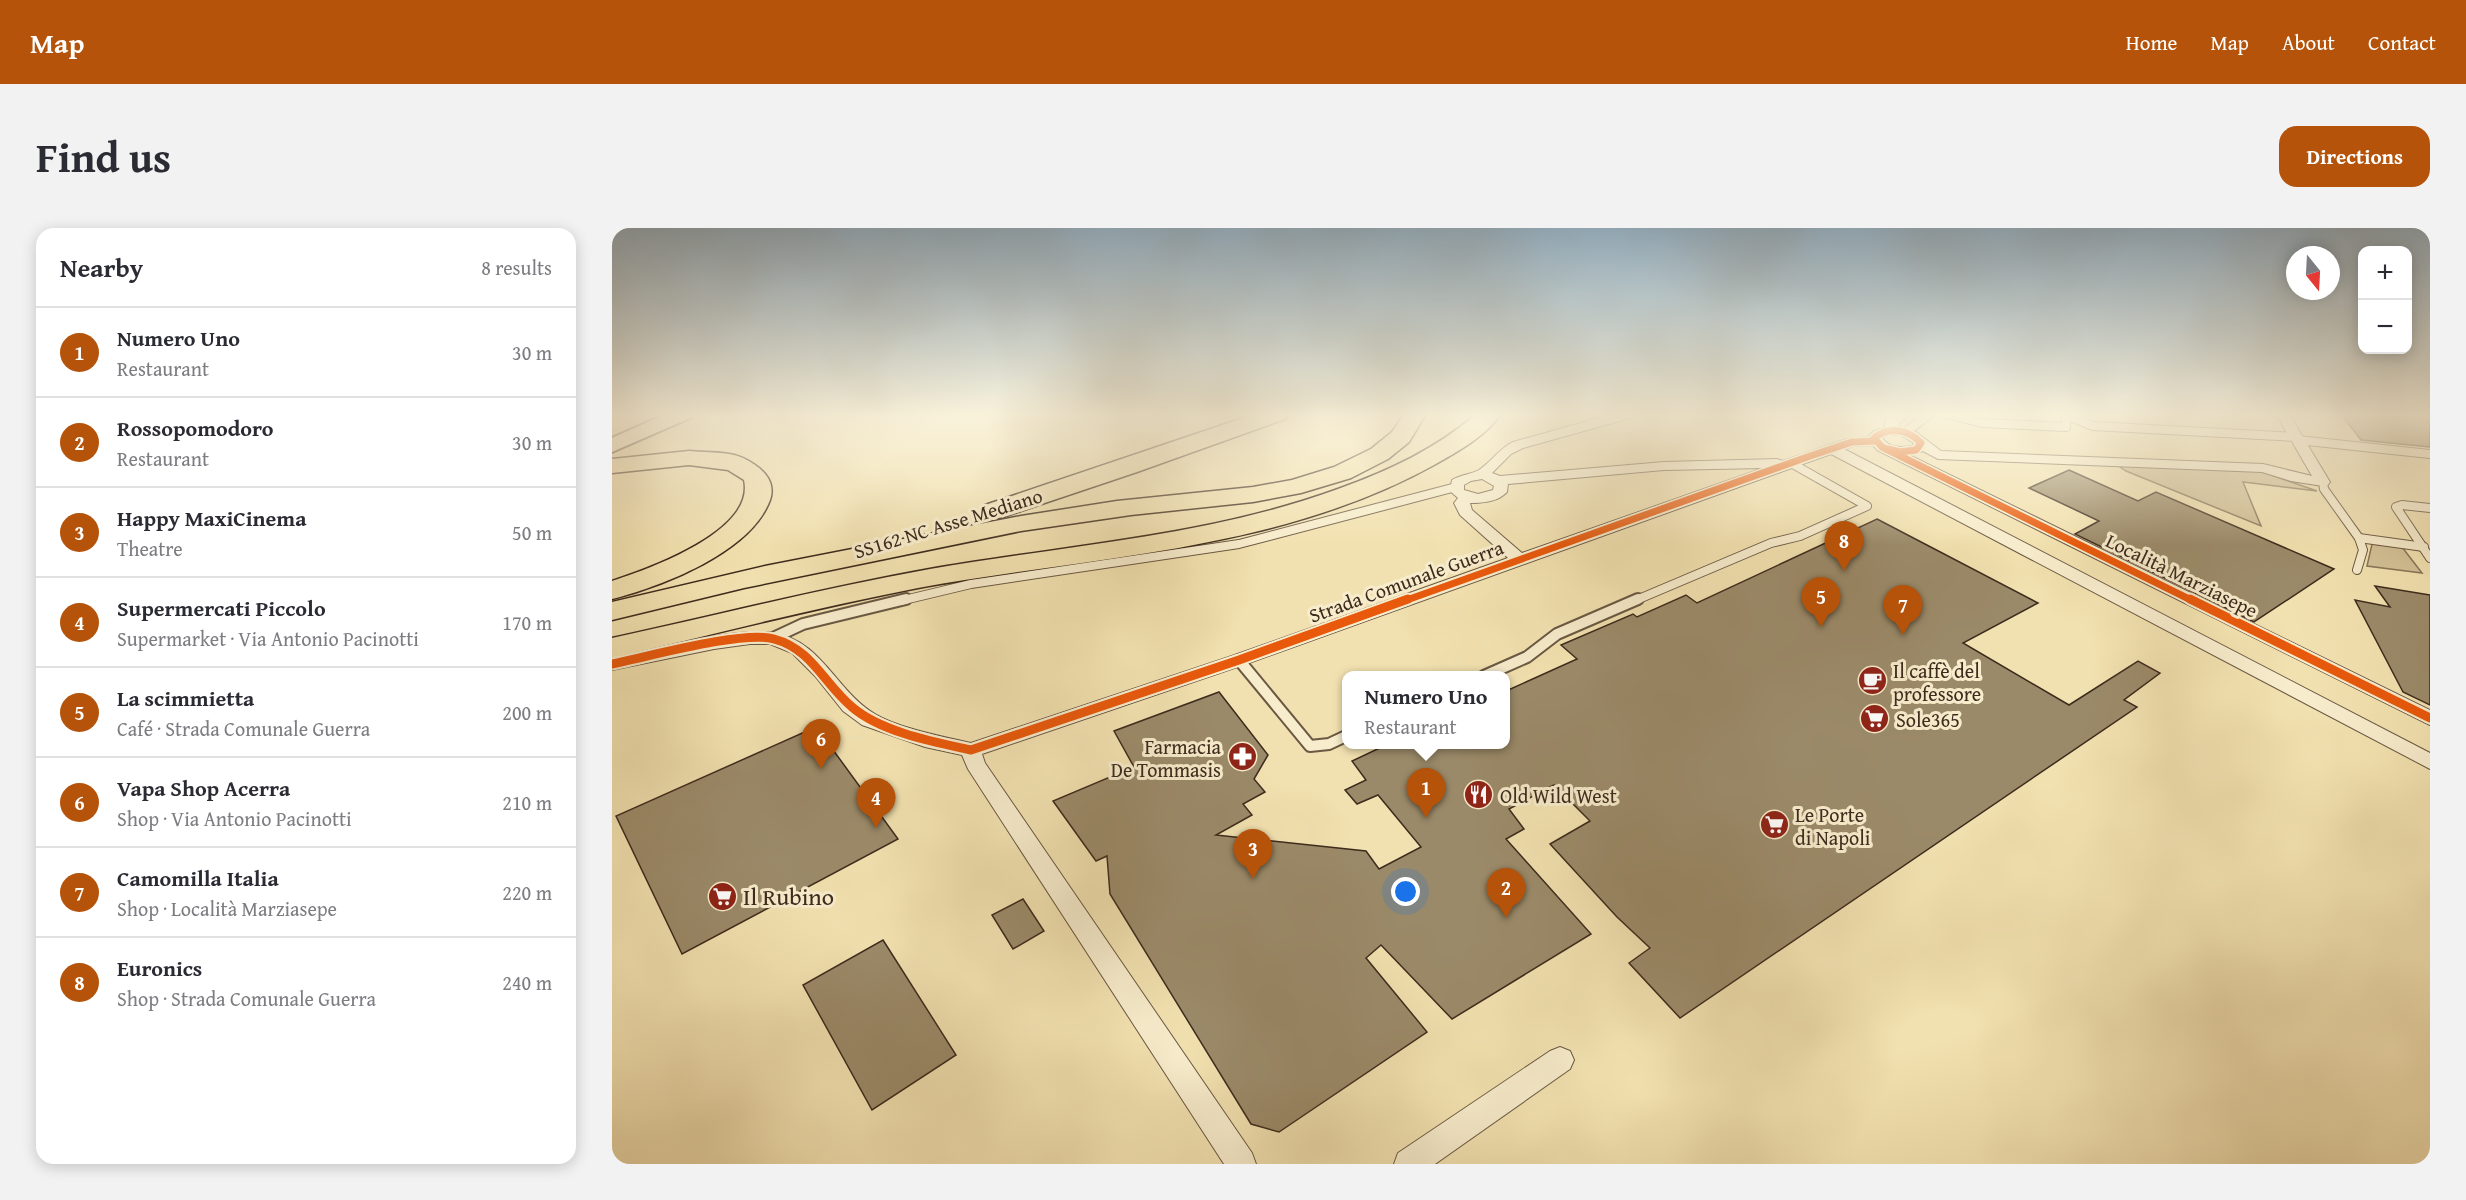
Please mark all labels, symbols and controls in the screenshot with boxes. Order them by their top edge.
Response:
text: Map [30,22,84,63]
text: Home [2126,27,2177,58]
text: Map [2210,27,2249,58]
text: About [2282,27,2335,58]
text: Contact [2368,27,2436,58]
text: Find us [36,126,171,187]
button: Directions [2279,126,2430,187]
north arrow [2286,246,2340,300]
map controls [2358,246,2412,354]
button: + [2358,246,2412,300]
text: Nearby [60,248,143,287]
text: 8 results [481,253,552,282]
button: − [2358,300,2412,354]
text: Numero Uno [117,322,240,354]
text: 1 [74,338,85,367]
text: 30 m [512,338,552,367]
text: Restaurant [117,354,209,383]
text: Rossopomodoro [117,412,274,444]
text: 2 [74,428,85,457]
text: 30 m [512,428,552,457]
text: Restaurant [117,444,209,473]
street label: SS162 NC Asse Mediano [850,480,1046,566]
text: Happy MaxiCinema [117,502,307,534]
text: 3 [74,518,85,547]
text: 50 m [512,518,552,547]
pin: 8 [1824,522,1864,571]
street label: Località Marziasepe [2101,526,2263,624]
street label: Strada Comunale Guerra [1305,532,1508,630]
text: Theatre [117,534,183,563]
pin: 5 [1802,578,1840,627]
pin: 7 [1884,586,1922,635]
text: Supermercati Piccolo [117,592,326,624]
text: 4 [74,608,85,637]
text: 170 m [502,608,552,637]
text: Supermarket · Via Antonio Pacinotti [117,624,419,653]
place label: Il caffè del professore [1893,656,1981,708]
cafe icon: Il caffè del professore [1856,665,1888,697]
popup [1342,671,1510,749]
text: Numero Uno [1365,680,1487,712]
text: La scimmietta [117,682,254,714]
text: 5 [74,698,85,727]
text: 200 m [502,698,552,727]
supermarket icon: Sole365 [1859,703,1891,735]
place label: Sole365 [1896,705,1960,734]
text: Restaurant [1365,712,1457,741]
text: Café · Strada Comunale Guerra [117,714,370,743]
pin: 6 [802,720,840,769]
place label: Farmacia De Tommasis [1111,732,1222,784]
pharmacy icon: Farmacia De Tommasis [1226,741,1258,773]
pin: 1 [1406,768,1446,818]
text: Vapa Shop Acerra [117,772,290,804]
pin: 4 [856,778,896,828]
restaurant icon: Old Wild West [1463,779,1495,811]
place label: Old Wild West [1500,781,1617,810]
text: 6 [74,788,85,817]
text: 210 m [502,788,552,817]
place label: Le Porte di Napoli [1795,800,1871,852]
text: Shop · Via Antonio Pacinotti [117,804,352,833]
supermarket icon: Le Porte di Napoli [1758,809,1790,841]
pin: 3 [1234,830,1272,879]
text: Camomilla Italia [117,862,279,894]
pin: 2 [1486,868,1526,918]
your location [1391,877,1420,906]
text: 7 [74,878,85,907]
text: 220 m [502,878,552,907]
place label: Il Rubino [743,879,834,914]
supermarket icon: Il Rubino [706,880,738,912]
text: Shop · Località Marziasepe [117,894,337,923]
text: Euronics [117,952,202,984]
text: 8 [74,968,85,997]
text: 240 m [502,968,552,997]
text: Shop · Strada Comunale Guerra [117,984,376,1013]

